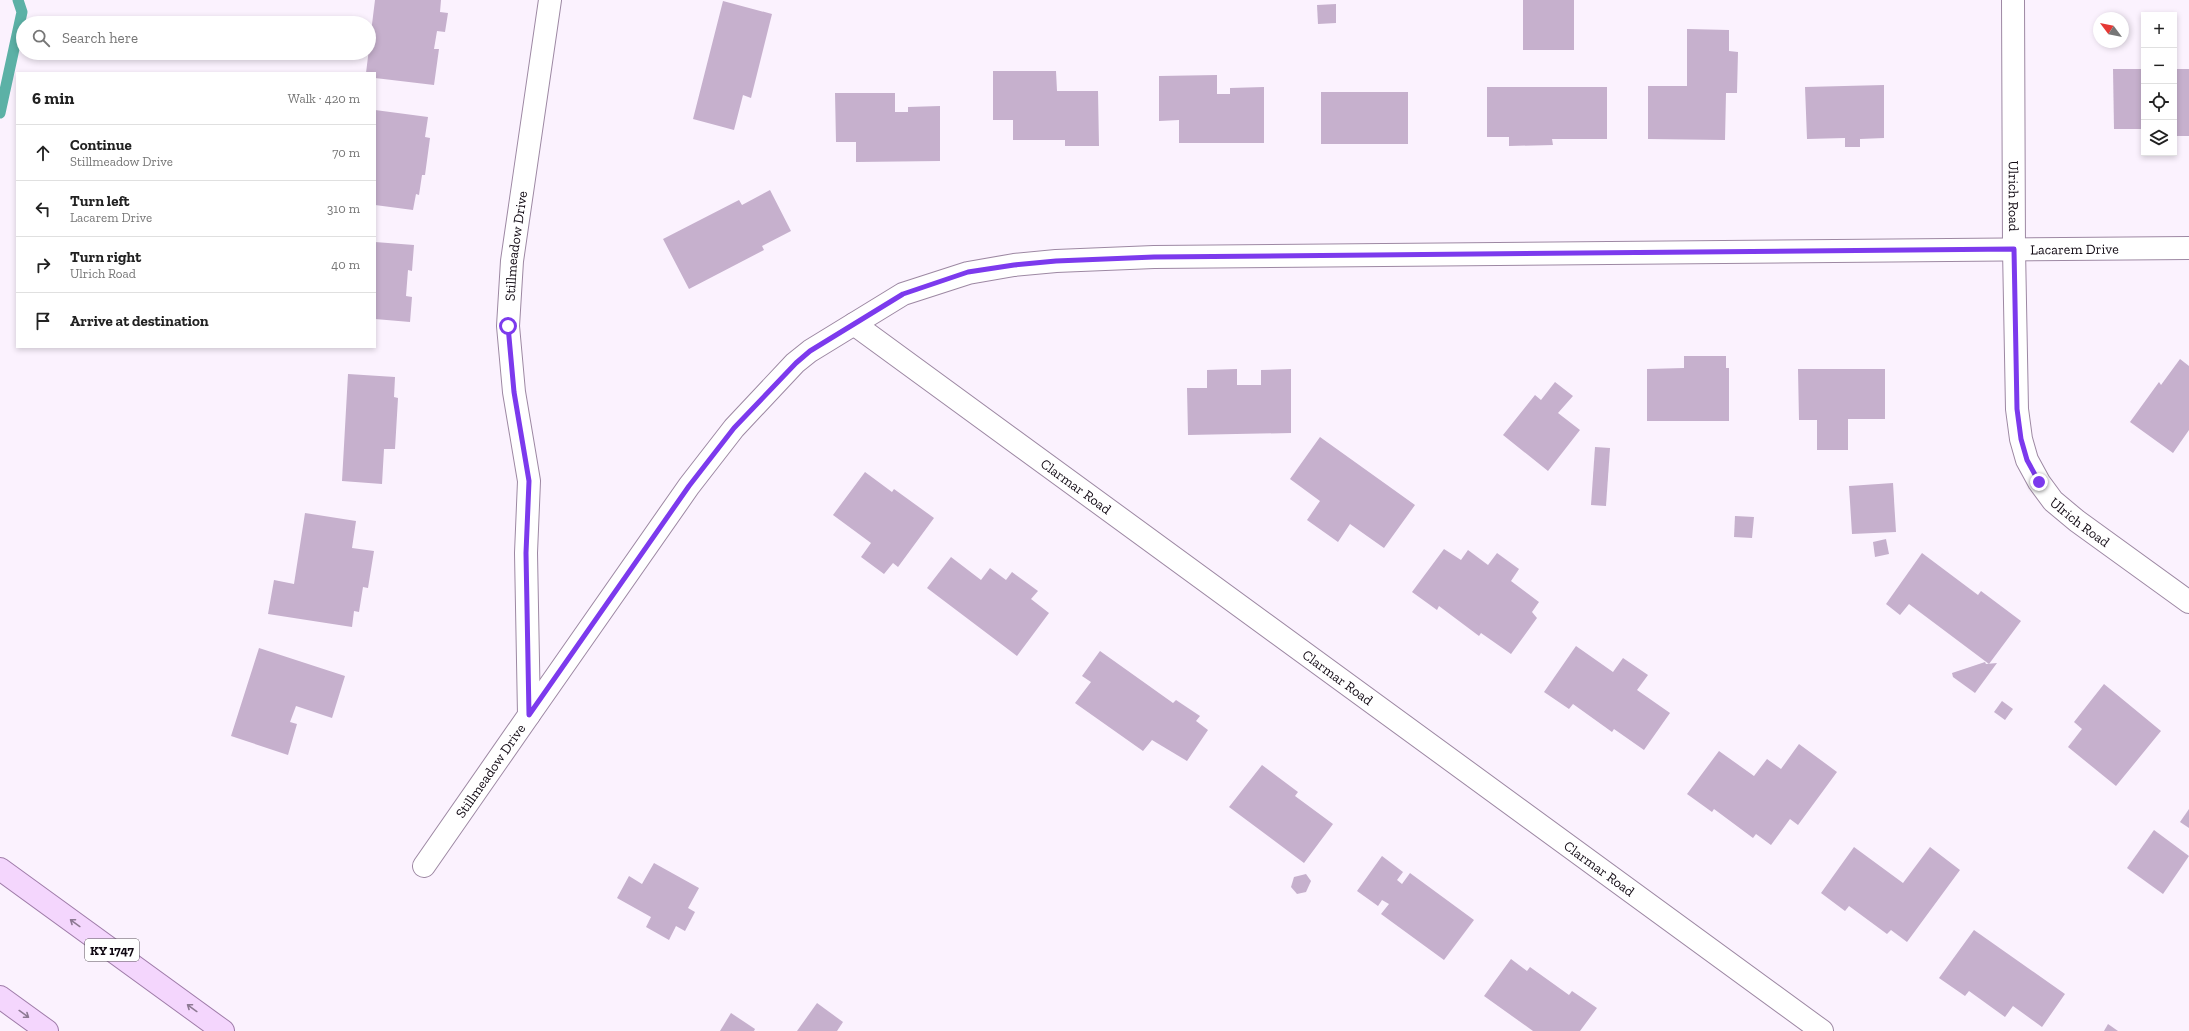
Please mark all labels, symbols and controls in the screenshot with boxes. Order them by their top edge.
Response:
north arrow [2093,12,2129,48]
map controls [2141,12,2177,156]
button: + [2141,12,2177,48]
search box [16,16,376,60]
icon: search [30,27,52,49]
text: Search here [62,29,138,47]
button: − [2141,48,2177,84]
button: locate [2141,84,2177,120]
text: 6 min [32,88,74,108]
text: Walk · 420 m [288,91,360,106]
button: layers [2141,120,2177,156]
text: Continue [70,136,132,154]
icon: ahead [32,142,54,164]
text: 70 m [332,145,360,160]
text: Stillmeadow Drive [70,154,173,169]
street label: Ulrich Road [2005,160,2022,232]
street label: Stillmeadow Drive [502,189,531,302]
text: Turn left [70,192,130,210]
icon: left [32,198,54,220]
text: 310 m [327,201,360,216]
text: Lacarem Drive [70,210,152,225]
street label: Lacarem Drive [2030,241,2119,258]
text: Turn right [70,248,141,266]
icon: right [32,254,54,276]
text: 40 m [331,257,360,272]
text: Ulrich Road [70,266,136,281]
icon: arrive [32,310,54,332]
text: Arrive at destination [70,312,209,330]
route start [499,317,517,335]
street label: Clarmar Road [1037,455,1115,518]
route end [2030,473,2048,491]
street label: Ulrich Road [2046,494,2113,551]
street label: Clarmar Road [1299,646,1376,709]
street label: Stillmeadow Drive [452,720,529,821]
street label: Clarmar Road [1560,837,1638,900]
one-way arrow [70,919,81,927]
road number: KY 1747 [85,939,139,961]
one-way arrow [186,1004,197,1012]
one-way arrow [18,1010,29,1018]

